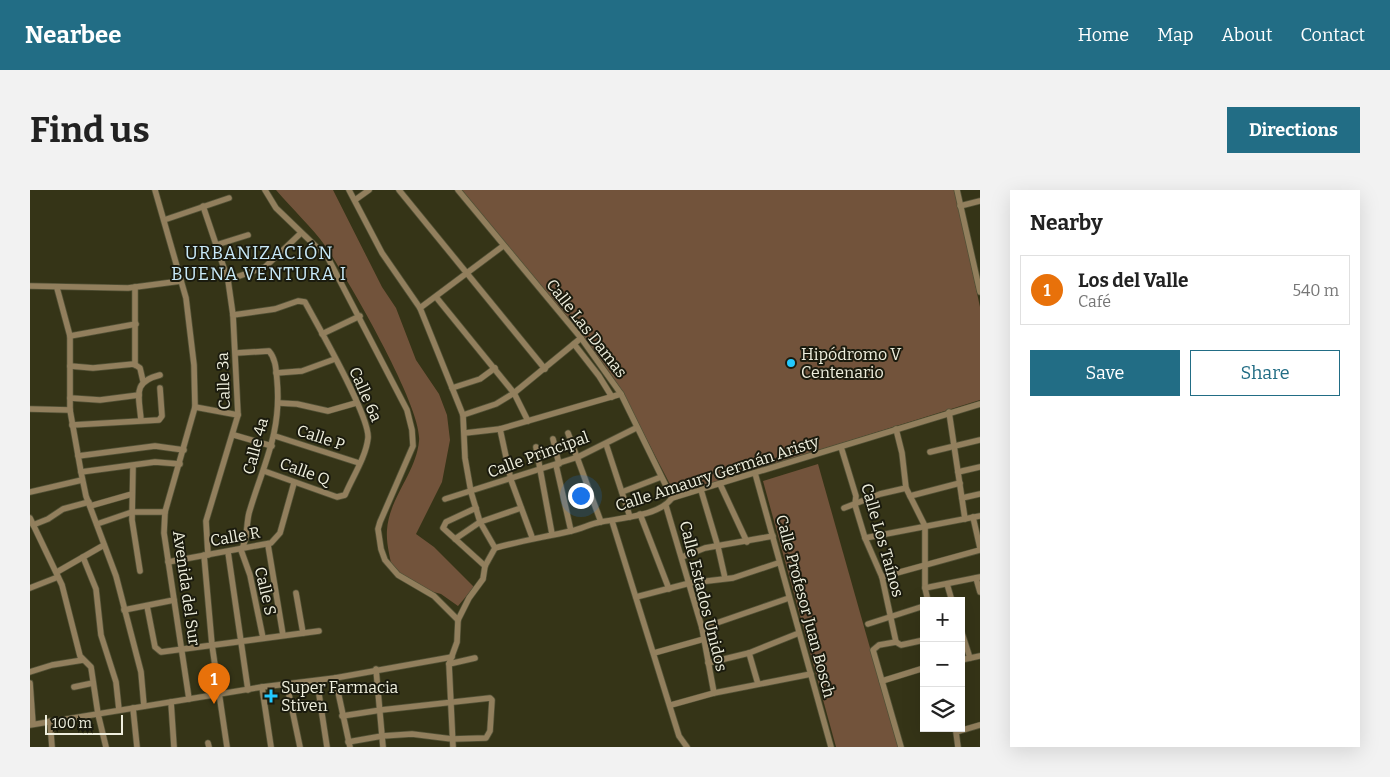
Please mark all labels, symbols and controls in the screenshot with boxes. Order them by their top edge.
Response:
text: Nearbee [25,21,121,49]
text: Home [1078,24,1129,46]
text: Map [1157,24,1193,46]
text: About [1221,24,1272,46]
text: Contact [1300,24,1365,46]
button: Directions [1227,107,1360,153]
text: Find us [30,109,150,151]
text: Nearby [1030,210,1103,236]
district label: URBANIZACIÓN BUENA VENTURA I [171,242,347,285]
text: Los del Valle [1078,269,1188,292]
street label: Calle Las Damas [542,275,631,381]
text: 1 [1044,281,1050,300]
text: 540 m [1292,281,1339,300]
text: Café [1078,292,1111,311]
place label: Hipódromo V Centenario [801,345,902,382]
button: Save [1030,350,1180,396]
button: Share [1190,350,1340,396]
street label: Calle 3a [213,352,234,410]
marker: Hipódromo V Centenario [785,357,797,369]
street label: Calle 6a [345,364,386,425]
street label: Calle 4a [239,415,272,477]
street label: Calle P [294,421,347,454]
street label: Calle Principal [485,427,592,482]
street label: Calle Amaury Germán Aristy [613,431,822,515]
street label: Calle Q [277,454,333,490]
street label: Calle Los Taínos [857,481,908,599]
your location [568,483,594,509]
street label: Calle Profesor Juan Bosch [772,513,839,700]
street label: Calle Estados Unidos [676,519,731,673]
street label: Calle R [209,523,262,550]
street label: Avenida del Sur [169,529,204,647]
street label: Calle S [251,565,280,617]
map controls [920,597,965,732]
button: + [920,597,965,642]
button: − [920,642,965,687]
pin: 1 [198,663,230,704]
place label: Super Farmacia Stiven [281,678,399,715]
button: layers [920,687,965,732]
marker: Super Farmacia Stiven [265,690,277,702]
scale bar [45,712,122,735]
text: 100 m [52,715,92,732]

